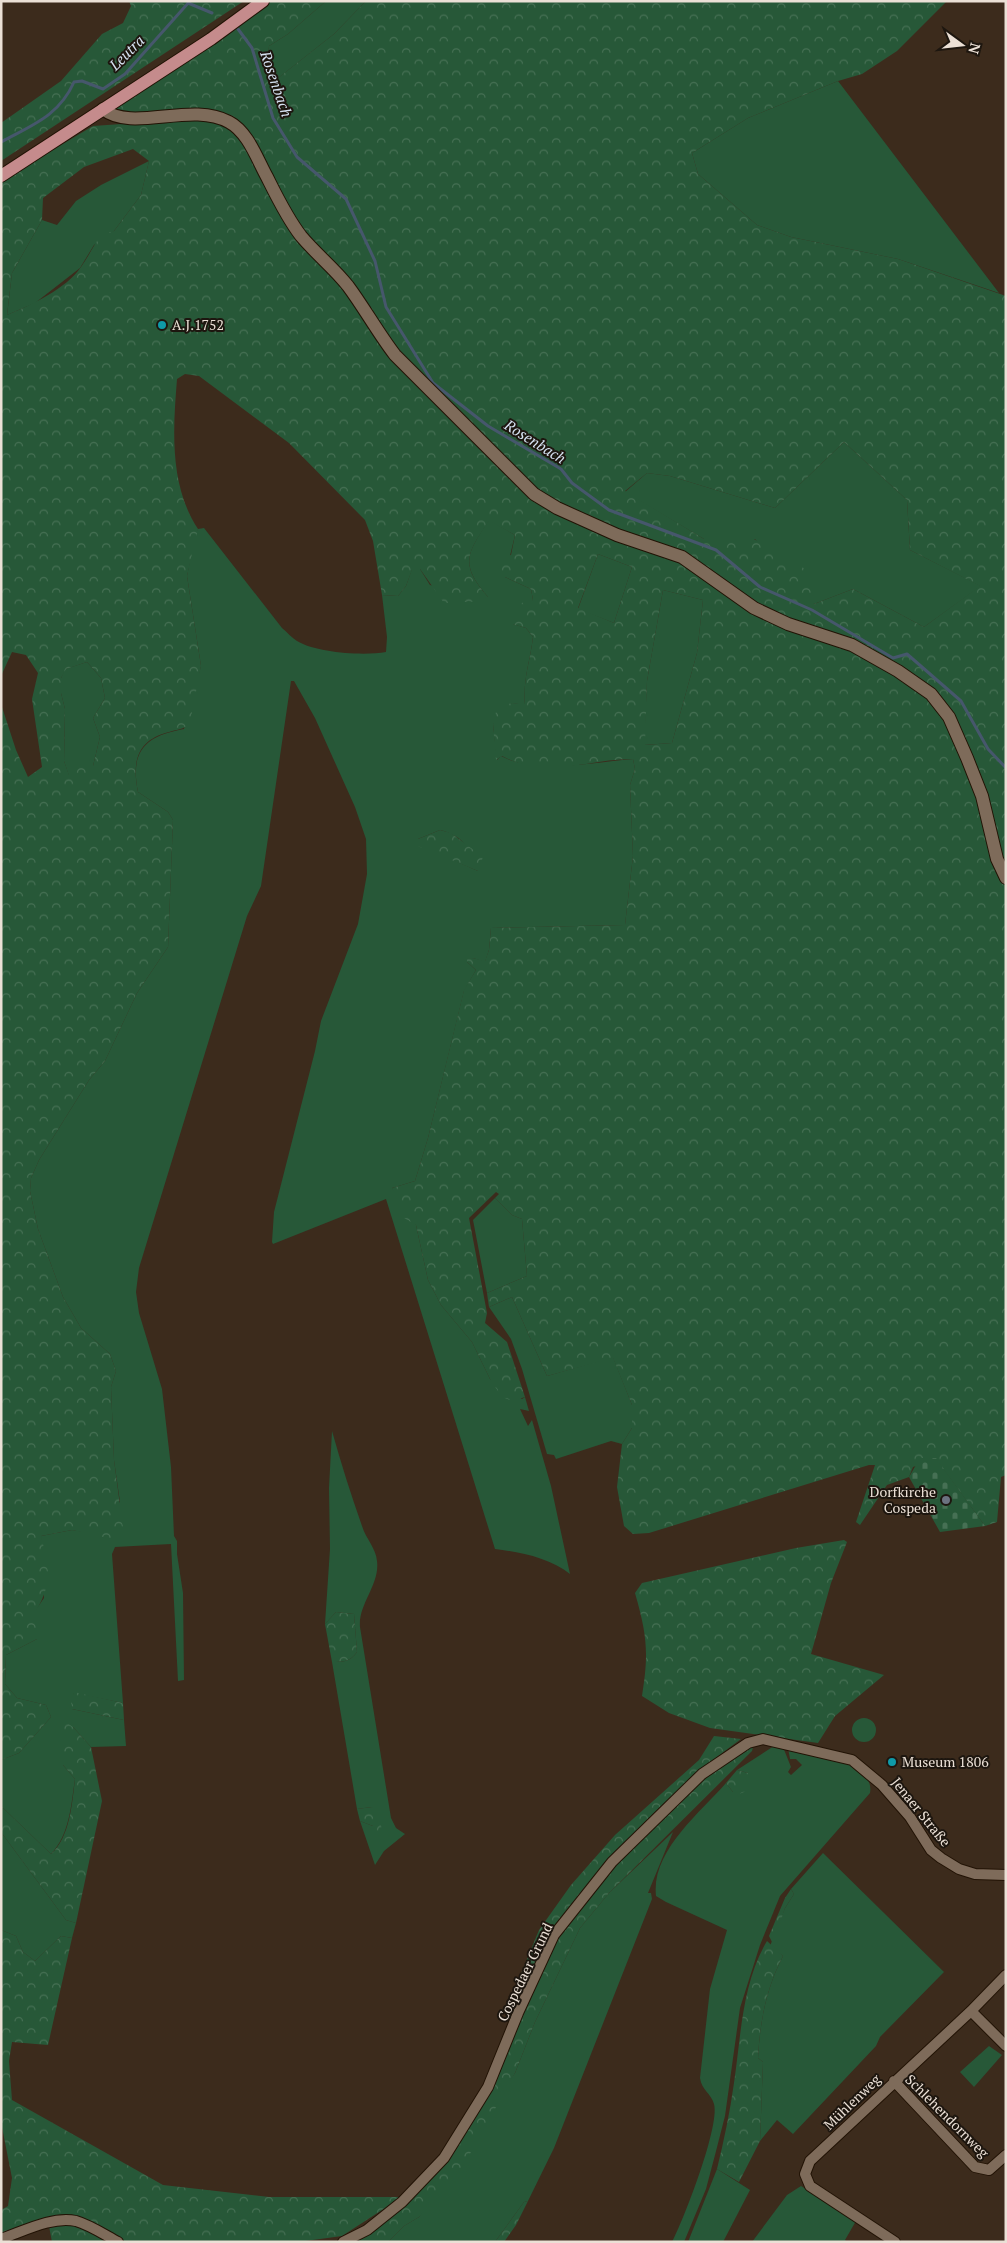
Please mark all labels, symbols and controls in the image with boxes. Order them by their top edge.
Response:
north arrow [937,20,987,70]
water label: Leutra [104,30,148,75]
text: N [964,41,986,56]
water label: Rosenbach [256,47,298,119]
place label: A.J.1752 [172,315,224,334]
marker: A.J.1752 [156,319,168,331]
water label: Rosenbach [500,414,570,468]
place label: Dorfkirche Cospeda [870,1482,936,1517]
marker: Dorfkirche Cospeda [940,1494,952,1506]
place label: Museum 1806 [902,1752,989,1771]
marker: Museum 1806 [886,1756,898,1768]
street label: Jenaer Straße [888,1773,955,1850]
street label: Cospedaer Grund [493,1919,557,2024]
street label: Mühlenweg [819,2069,885,2134]
street label: Schlehendornweg [901,2070,994,2162]

